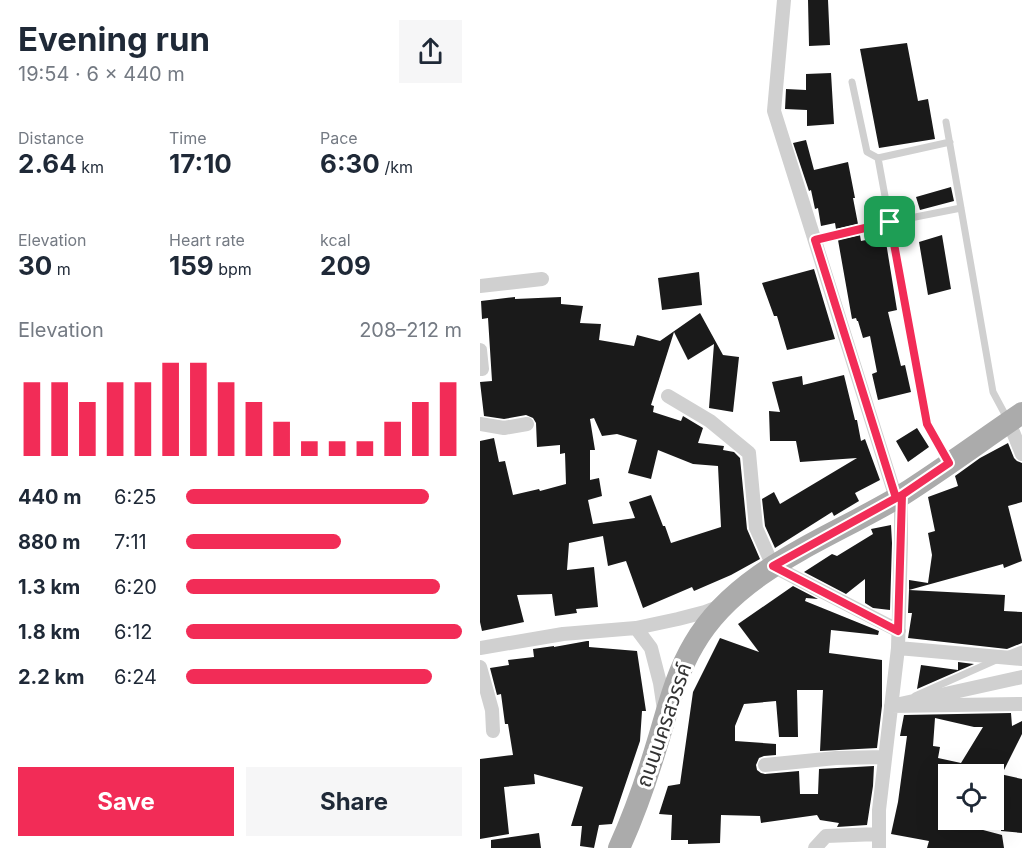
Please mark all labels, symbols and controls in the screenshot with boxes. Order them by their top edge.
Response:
text: Evening run [18,19,210,59]
button: share [399,20,462,83]
text: 19:54 · 6 × 440 m [18,62,185,86]
text: Distance [18,128,84,148]
text: Time [169,128,207,148]
text: Pace [320,128,358,148]
text: 2.64 [18,148,77,179]
text: 17:10 [169,148,232,179]
text: 6:30 [320,148,380,179]
text: km [77,157,104,177]
text: /km [380,157,413,177]
pin [864,196,915,247]
icon: arrive [873,205,906,238]
text: Elevation [18,230,87,250]
text: Heart rate [169,230,245,250]
text: kcal [320,230,351,250]
text: 30 [18,250,52,281]
text: 159 [169,250,214,281]
text: 209 [320,250,371,281]
text: m [52,259,71,279]
text: bpm [214,259,252,279]
text: Elevation [18,318,104,342]
text: 208–212 m [359,318,462,342]
text: 440 m [18,485,82,509]
text: 6:25 [114,485,157,509]
text: 880 m [18,530,81,554]
text: 7:11 [114,530,147,554]
text: 1.3 km [18,575,80,599]
text: 6:20 [114,575,157,599]
text: 1.8 km [18,620,80,644]
text: 6:12 [114,620,153,644]
street label: ถนนนครสวรรค์ [631,659,697,790]
text: 2.2 km [18,665,84,689]
text: 6:24 [114,665,157,689]
map controls [938,764,1004,830]
button: locate [938,764,1004,830]
button: Save [18,767,234,836]
button: Share [246,767,462,836]

